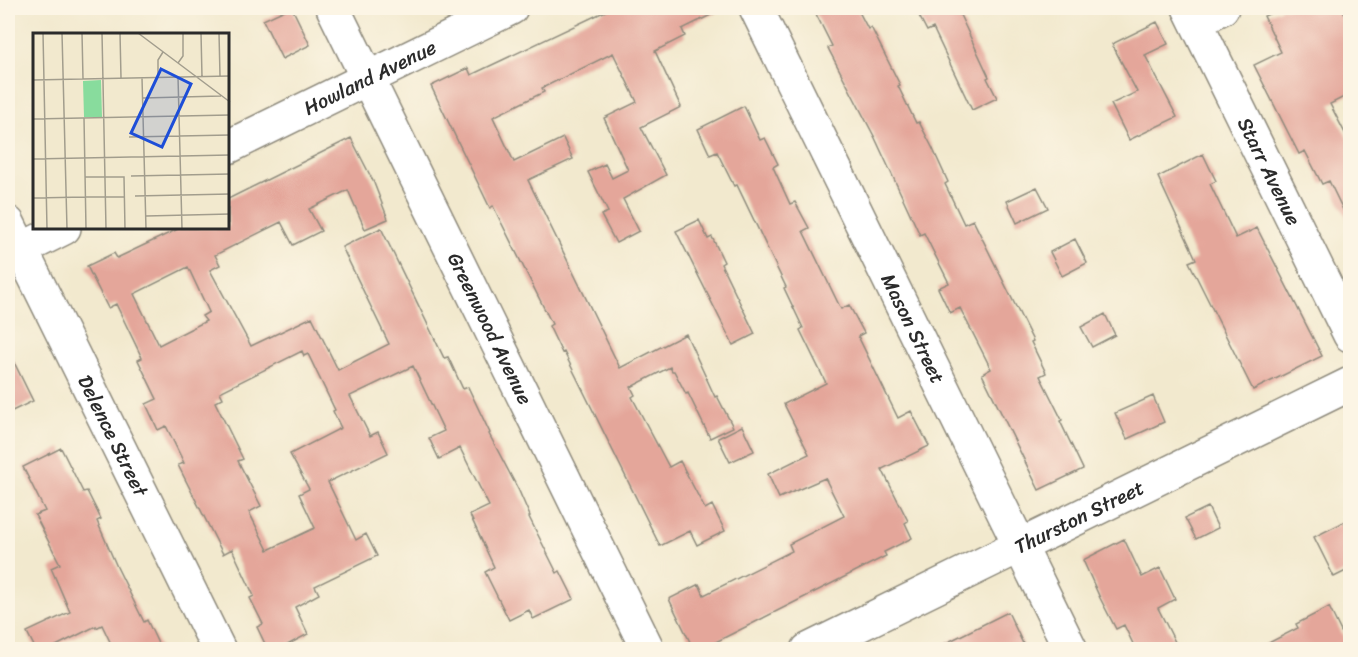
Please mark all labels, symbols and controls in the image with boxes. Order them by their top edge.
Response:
street label: Howland Avenue [297,30,442,125]
inset map [33,33,230,230]
street label: Starr Avenue [1228,111,1311,232]
street label: Greenwood Avenue [438,246,543,411]
street label: Mason Street [871,267,955,390]
street label: Delence Street [68,369,158,503]
street label: Thurston Street [1008,470,1150,564]

